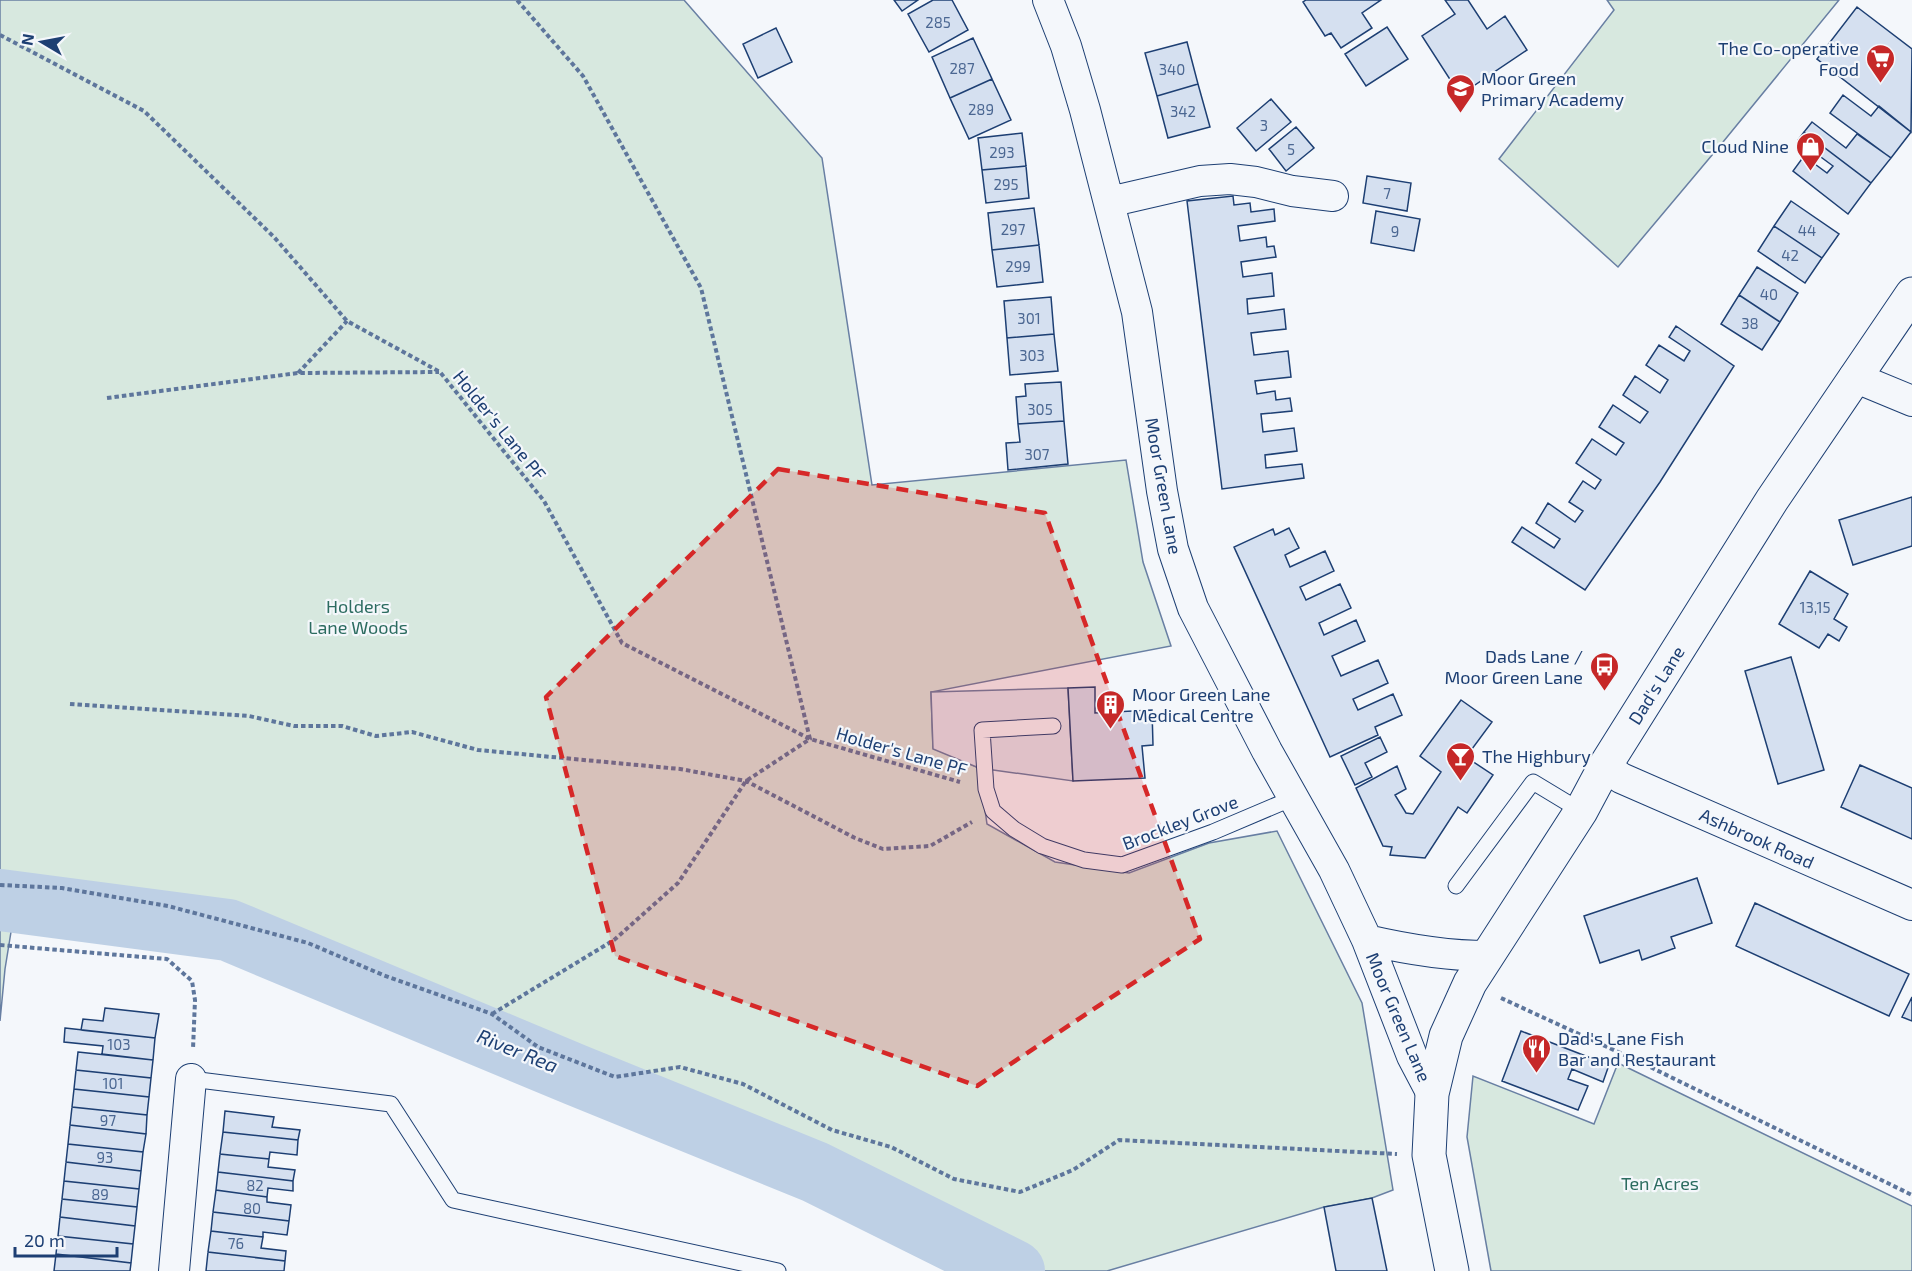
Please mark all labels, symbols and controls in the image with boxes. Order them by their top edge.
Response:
north arrow [12,12,72,72]
house number: 285 [925,13,951,31]
text: N [16,32,37,47]
place label: The Co-operative Food [1718,37,1859,80]
supermarket icon: The Co-operative Food [1864,42,1896,84]
house number: 287 [949,59,975,77]
house number: 340 [1159,60,1185,78]
place label: Moor Green Primary Academy [1481,67,1625,110]
school or university icon: Moor Green Primary Academy [1444,72,1476,114]
house number: 289 [968,100,994,118]
house number: 342 [1170,102,1196,120]
house number: 3 [1260,116,1268,134]
shop icon: Cloud Nine [1794,130,1826,172]
place label: Cloud Nine [1701,135,1789,157]
house number: 5 [1287,140,1295,158]
house number: 293 [989,143,1015,161]
house number: 295 [993,175,1019,193]
house number: 7 [1383,184,1391,202]
house number: 297 [1001,220,1026,238]
house number: 44 [1798,221,1816,239]
house number: 9 [1391,222,1399,240]
house number: 42 [1781,246,1799,264]
house number: 299 [1005,257,1031,275]
house number: 40 [1760,285,1778,303]
house number: 301 [1017,309,1041,327]
house number: 38 [1741,314,1759,332]
house number: 303 [1019,346,1045,364]
street label: Holder's Lane PF [449,365,551,485]
house number: 305 [1027,400,1053,418]
street label: Moor Green Lane [1141,416,1187,556]
house number: 307 [1024,445,1050,463]
park label: Holders Lane Woods [308,595,408,638]
house number: 13,15 [1799,598,1831,616]
street label: Dad's Lane [1623,642,1689,728]
place label: Dads Lane / Moor Green Lane [1445,645,1583,688]
bus stop icon: Dads Lane / Moor Green Lane [1588,650,1620,692]
place label: Moor Green Lane Medical Centre [1132,683,1270,726]
building icon: Moor Green Lane Medical Centre [1095,688,1127,730]
street label: Holder's Lane PF [834,722,970,780]
bar icon: The Highbury [1445,740,1477,782]
place label: The Highbury [1482,745,1591,767]
street label: Brockley Grove [1119,790,1241,854]
street label: Ashbrook Road [1696,803,1818,873]
street label: Moor Green Lane [1362,949,1436,1085]
water label: River Rea [474,1023,562,1077]
place label: Dad's Lane Fish Bar and Restaurant [1558,1027,1716,1070]
restaurant icon: Dad's Lane Fish Bar and Restaurant [1521,1032,1553,1074]
house number: 103 [107,1035,131,1053]
house number: 101 [103,1074,124,1092]
house number: 97 [100,1111,116,1129]
house number: 93 [97,1148,113,1166]
park label: Ten Acres [1621,1172,1699,1194]
house number: 82 [246,1176,264,1194]
house number: 89 [91,1185,109,1203]
house number: 80 [243,1199,261,1217]
scale bar [15,1220,117,1258]
text: 20 m [24,1229,65,1251]
house number: 76 [228,1234,244,1252]

